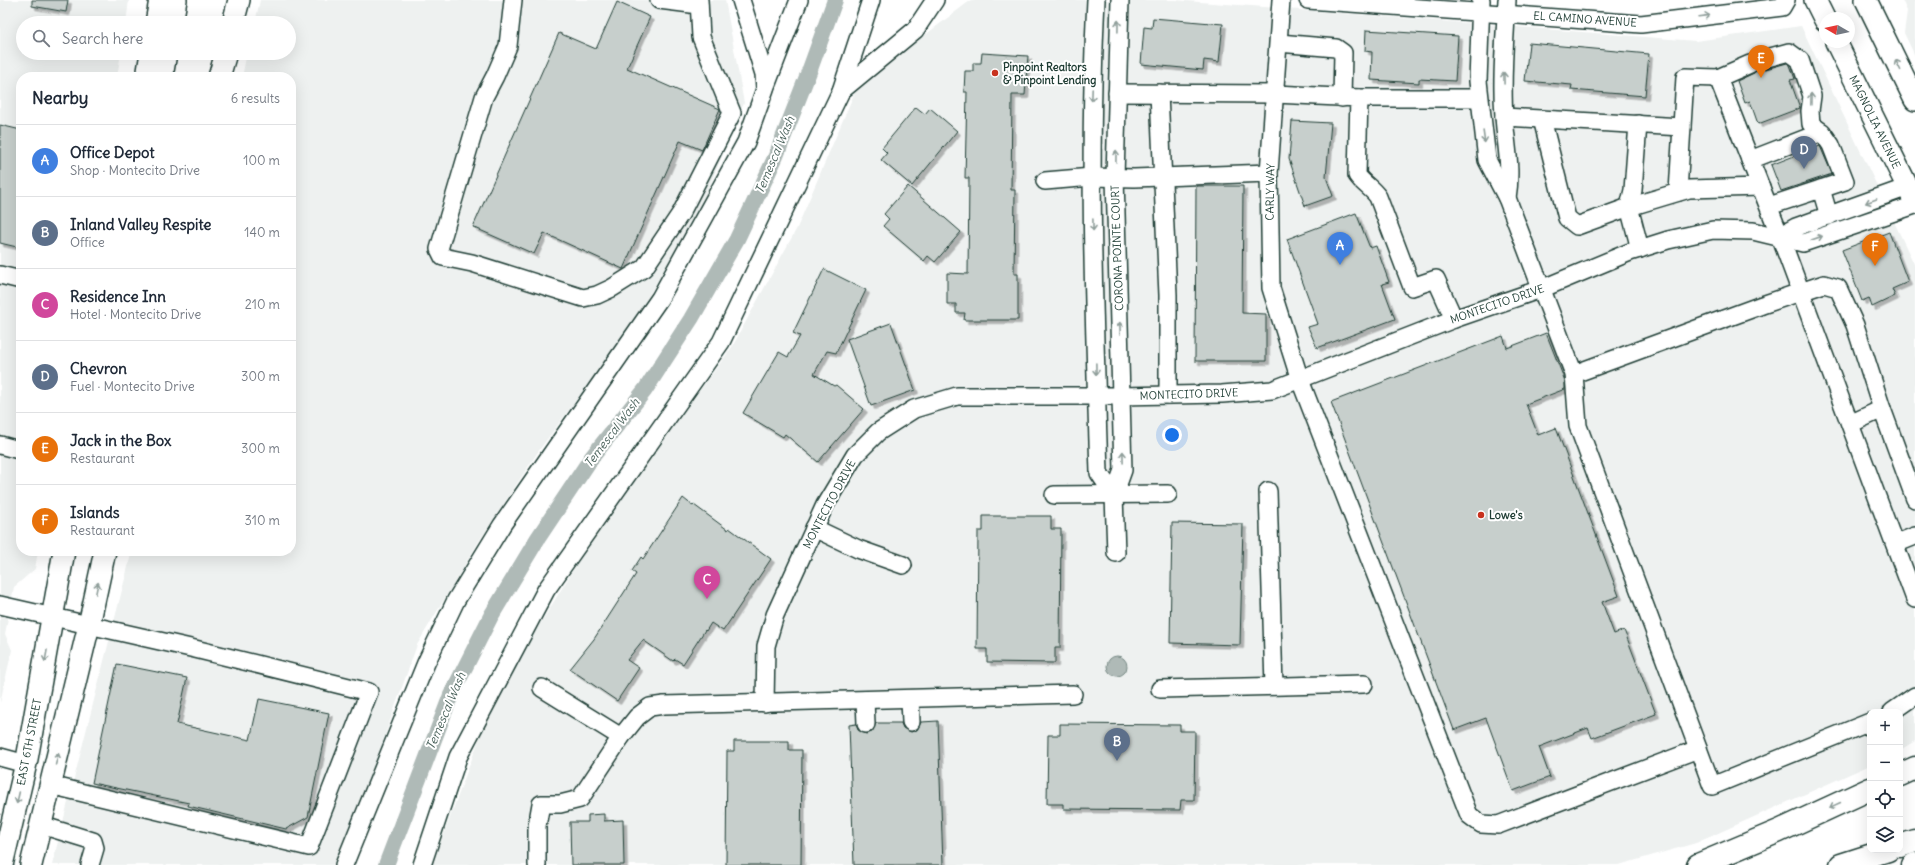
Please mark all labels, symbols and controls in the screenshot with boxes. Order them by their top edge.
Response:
street label: EL CAMINO AVENUE [1533,8,1637,30]
one-way arrow [1697,12,1710,20]
north arrow [1819,12,1855,48]
search box [16,16,296,60]
one-way arrow [1114,20,1122,33]
icon: search [30,27,52,49]
text: Search here [62,29,143,48]
pin: E [1748,45,1774,78]
one-way arrow [1894,59,1901,71]
place label: Pinpoint Realtors & Pinpoint Lending [1003,60,1096,88]
marker: Pinpoint Realtors & Pinpoint Lending [990,68,1000,78]
one-way arrow [1500,72,1507,85]
street label: MAGNOLIA AVENUE [1846,73,1904,171]
text: Nearby [32,87,88,109]
one-way arrow [1088,88,1096,101]
text: 6 results [231,90,280,107]
one-way arrow [1807,93,1815,106]
water label: Temescal Wash [752,113,798,196]
one-way arrow [1480,130,1488,143]
pin: D [1791,136,1817,169]
text: Office Depot [70,143,154,162]
one-way arrow [1112,150,1120,163]
text: A [41,152,49,169]
text: 100 m [243,152,280,169]
text: Shop · Montecito Drive [70,162,200,179]
street label: CARLY WAY [1262,163,1278,221]
street label: CORONA POINTE COURT [1108,185,1126,311]
one-way arrow [1865,197,1877,205]
text: Inland Valley Respite [70,215,211,234]
one-way arrow [1089,218,1097,231]
text: B [41,224,49,241]
text: 140 m [244,224,280,241]
pin: A [1327,232,1353,265]
pin: F [1862,233,1888,266]
text: Office [70,234,105,251]
one-way arrow [1811,234,1824,241]
street label: MONTECITO DRIVE [1448,281,1546,327]
text: Residence Inn [70,287,166,306]
text: C [41,296,49,313]
text: 210 m [245,296,280,313]
text: Hotel · Montecito Drive [70,306,201,323]
one-way arrow [1116,322,1124,335]
text: Chevron [70,359,127,378]
one-way arrow [1092,362,1100,375]
text: D [40,368,50,385]
text: 300 m [241,368,280,385]
text: Fuel · Montecito Drive [70,378,195,395]
street label: MONTECITO DRIVE [1139,385,1239,403]
water label: Temescal Wash [581,394,643,470]
your location [1162,425,1182,445]
text: Jack in the Box [70,431,171,450]
text: E [41,440,49,457]
text: 300 m [241,440,280,457]
text: Restaurant [70,450,135,467]
one-way arrow [1119,451,1127,464]
street label: MONTECITO DRIVE [800,457,858,551]
text: Islands [70,503,120,522]
place label: Lowe's [1489,508,1523,522]
marker: Lowe's [1476,510,1486,520]
text: F [41,512,49,529]
text: 310 m [245,512,280,529]
text: Restaurant [70,522,135,539]
pin: C [694,566,720,599]
one-way arrow [93,582,101,595]
one-way arrow [41,649,49,662]
water label: Temescal Wash [423,669,469,752]
street label: EAST 6TH STREET [14,697,44,787]
map controls [1867,709,1903,853]
button: + [1867,709,1903,745]
pin: B [1104,728,1130,761]
button: − [1867,745,1903,781]
one-way arrow [53,753,61,766]
button: locate [1867,781,1903,817]
one-way arrow [13,791,21,804]
one-way arrow [1829,802,1841,809]
button: layers [1867,817,1903,853]

